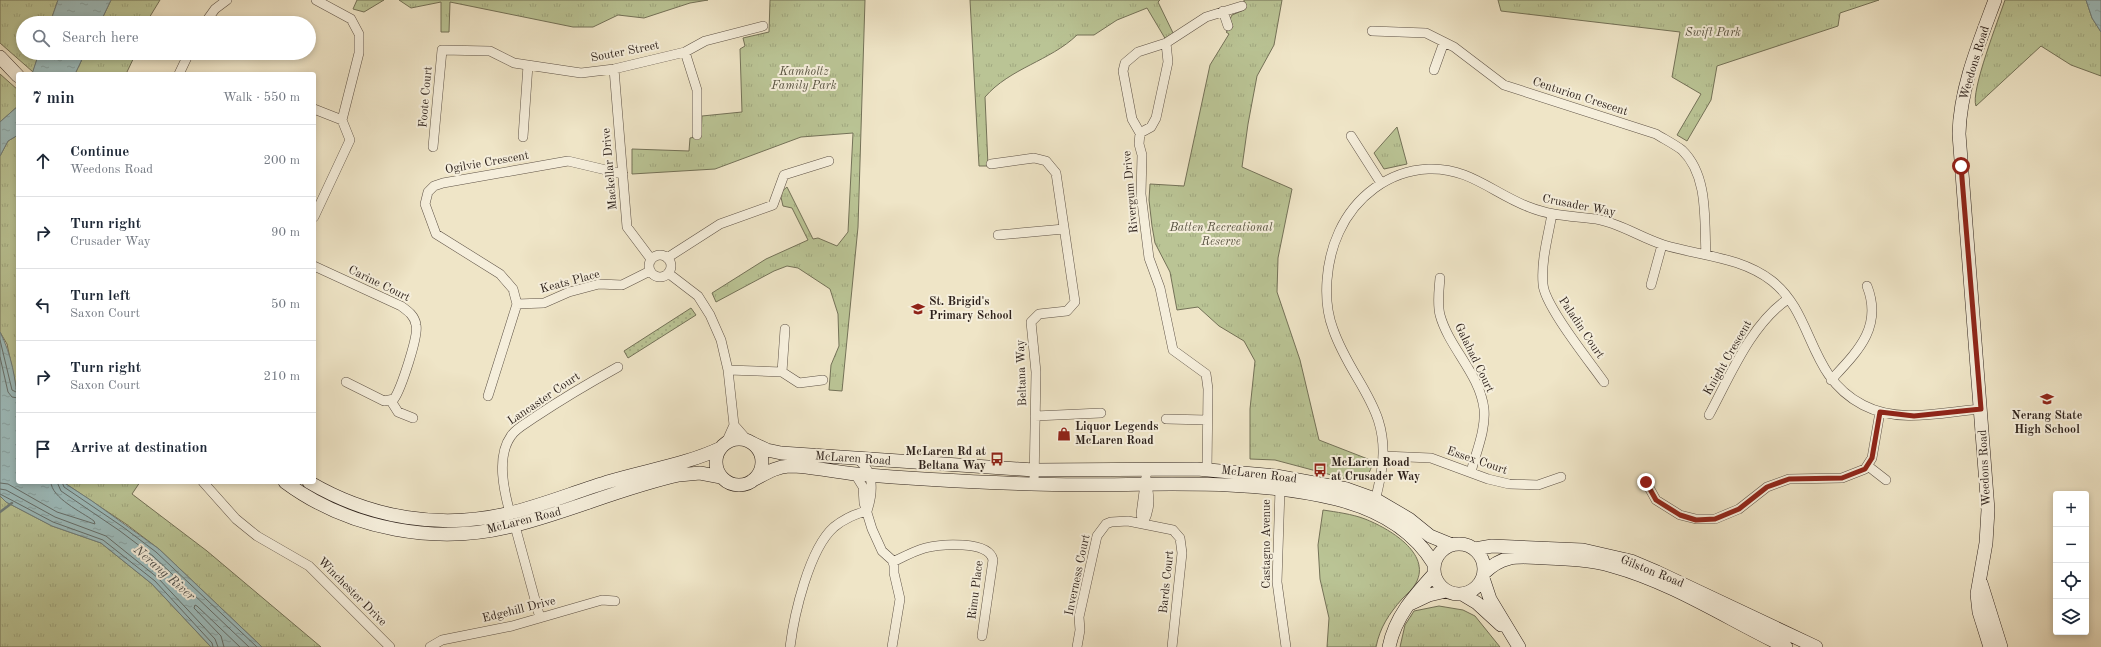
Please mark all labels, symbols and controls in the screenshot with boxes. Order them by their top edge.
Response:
search box [16,16,316,60]
street label: Weedons Road [1958,25,1992,101]
icon: search [30,27,52,49]
park label: Swift Park [1685,27,1741,39]
text: Search here [62,31,139,46]
street label: Souter Street [590,39,660,65]
street label: Foote Court [417,66,435,128]
park label: Kamholtz Family Park [770,66,837,92]
street label: Centurion Crescent [1531,76,1629,118]
text: 7 min [32,90,75,107]
text: Walk · 550 m [223,91,300,104]
street label: Mackellar Drive [600,127,620,211]
text: Continue [70,145,129,160]
icon: ahead [32,150,54,172]
street label: Ogilvie Crescent [444,150,530,176]
street label: Rivergum Drive [1121,150,1141,234]
text: 200 m [263,154,300,167]
route start [1952,157,1970,175]
text: Weedons Road [70,163,153,176]
street label: Crusader Way [1541,193,1617,219]
text: Turn right [70,217,141,232]
icon: right [32,222,54,244]
park label: Batten Recreational Reserve [1169,222,1273,248]
text: 90 m [271,226,300,239]
text: Crusader Way [70,235,151,248]
street label: Carine Court [346,264,412,304]
street label: Keats Place [539,268,602,296]
text: Turn left [70,289,130,304]
icon: left [32,294,54,316]
street label: Paladin Court [1556,295,1606,361]
place label: St. Brigid's Primary School [929,296,1013,322]
text: 50 m [271,298,300,311]
school or university icon: St. Brigid's Primary School [910,301,926,317]
text: Saxon Court [70,307,140,320]
street label: Knight Crescent [1702,318,1754,398]
street label: Galahad Court [1452,322,1496,394]
street label: Beltana Way [1015,339,1029,407]
text: Turn right [70,361,141,376]
icon: right [32,366,54,388]
text: 210 m [263,370,300,383]
street label: Lancaster Court [506,370,582,428]
text: Saxon Court [70,379,140,392]
school or university icon: Nerang State High School [2039,391,2055,407]
place label: Nerang State High School [2012,410,2083,436]
place label: Liquor Legends McLaren Road [1075,421,1158,447]
shop icon: Liquor Legends McLaren Road [1056,426,1072,442]
street label: Weedons Road [1977,429,1993,507]
icon: arrive [32,438,54,460]
text: Arrive at destination [70,441,208,456]
street label: Essex Court [1445,445,1509,477]
place label: McLaren Rd at Beltana Way [906,446,987,472]
street label: McLaren Road [815,450,891,468]
bus stop icon: McLaren Rd at Beltana Way [989,451,1005,467]
place label: McLaren Road at Crusader Way [1331,457,1420,483]
bus stop icon: McLaren Road at Crusader Way [1312,462,1328,478]
street label: McLaren Road [1220,464,1298,486]
route end [1637,473,1655,491]
map controls [2053,491,2089,635]
button: + [2053,491,2089,527]
street label: Castagno Avenue [1261,499,1273,589]
street label: McLaren Road [486,506,562,536]
button: − [2053,527,2089,563]
street label: Inverness Court [1064,533,1092,617]
water label: Nerang River [130,542,197,603]
street label: Bards Court [1158,550,1176,614]
street label: Gilston Road [1619,554,1685,590]
street label: Winchester Drive [315,555,389,629]
street label: Rimu Place [966,559,986,620]
button: locate [2053,563,2089,599]
street label: Edgehill Drive [481,595,557,625]
button: layers [2053,599,2089,635]

